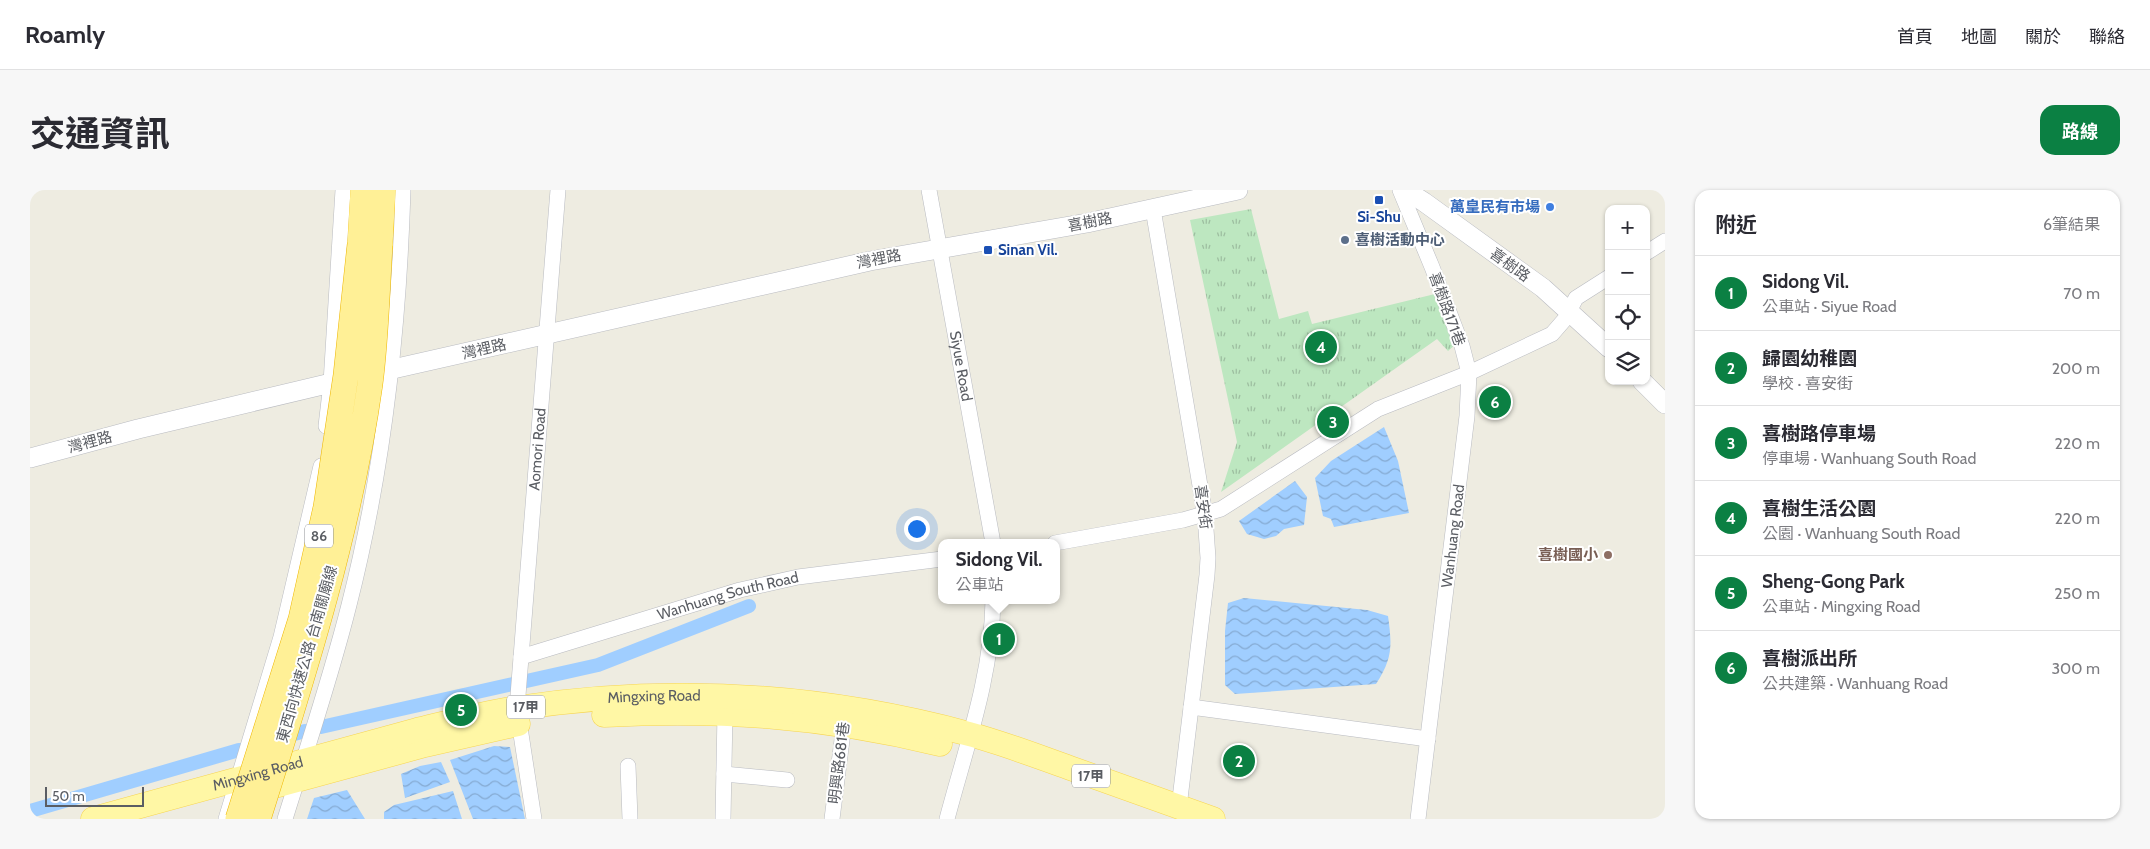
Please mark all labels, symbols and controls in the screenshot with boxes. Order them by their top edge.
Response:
text: Roamly [25,20,105,49]
text: 首頁 [1897,26,1933,48]
text: 地圖 [1961,26,1997,48]
text: 關於 [2025,26,2061,48]
text: 聯絡 [2089,26,2125,48]
button: 路線 [2040,105,2120,155]
text: 交通資訊 [30,112,170,155]
marker: Si-Shu [1373,194,1385,206]
place label: 萬皇民有市場 [1450,198,1540,216]
marker: 萬皇民有市場 [1544,201,1556,213]
map controls [1605,205,1650,385]
button: + [1605,205,1650,250]
place label: Si-Shu [1357,208,1401,226]
street label: 喜樹路 [1066,209,1114,235]
text: 附近 [1715,212,1757,237]
text: 6筆結果 [2043,215,2100,234]
place label: 喜樹活動中心 [1355,231,1445,249]
marker: 喜樹活動中心 [1339,234,1351,246]
place label: Sinan Vil. [998,241,1058,259]
marker: Sinan Vil. [982,244,994,256]
street label: 喜樹路 [1487,244,1533,286]
street label: 灣裡路 [855,246,903,272]
button: − [1605,250,1650,295]
street label: 喜樹路171巷 [1425,270,1469,348]
text: Sidong Vil. [1762,270,1849,293]
text: 1 [1728,284,1734,303]
text: 70 m [2063,284,2100,303]
button: locate [1605,295,1650,340]
text: 公車站 · Siyue Road [1762,297,1897,316]
pin: 4 [1305,328,1337,366]
street label: Siyue Road [946,330,976,403]
street label: 灣裡路 [460,335,508,363]
button: layers [1605,340,1650,385]
text: 歸園幼稚園 [1762,347,1857,370]
text: 2 [1727,359,1735,378]
text: 200 m [2052,359,2100,378]
text: 學校 · 喜安街 [1762,374,1853,393]
pin: 6 [1479,383,1511,421]
pin: 3 [1317,403,1349,441]
street label: Aomori Road [525,407,550,491]
text: 喜樹路停車場 [1762,422,1876,445]
street label: 灣裡路 [66,427,114,457]
text: 3 [1727,434,1735,453]
text: 220 m [2054,434,2100,453]
text: 停車場 · Wanhuang South Road [1762,449,1976,468]
street label: 喜安街 [1191,483,1215,531]
street label: Wanhuang Road [1438,483,1468,589]
text: 喜樹生活公園 [1762,497,1876,520]
text: 4 [1726,509,1736,528]
text: 220 m [2054,509,2100,528]
your location [904,516,930,542]
road number: 86 [305,524,333,548]
text: 公園 · Wanhuang South Road [1762,524,1960,543]
popup [938,539,1060,604]
place label: 喜樹國小 [1538,546,1599,564]
text: Sidong Vil. [956,548,1042,571]
marker: 喜樹國小 [1602,549,1614,561]
street label: 東西向快速公路 台南關廟線 [273,563,341,745]
street label: Wanhuang South Road [655,568,800,624]
text: Sheng-Gong Park [1762,570,1905,593]
text: 公車站 [956,575,1004,594]
text: 5 [1727,584,1735,603]
text: 250 m [2054,584,2100,603]
text: 公車站 · Mingxing Road [1762,597,1920,616]
pin: 1 [983,620,1015,658]
text: 喜樹派出所 [1762,647,1857,670]
text: 6 [1727,659,1736,678]
text: 300 m [2051,659,2100,678]
text: 公共建築 · Wanhuang Road [1762,674,1948,693]
street label: Mingxing Road [607,687,701,707]
pin: 5 [445,691,477,729]
road number: 17甲 [507,696,545,718]
street label: 明興路681巷 [825,721,853,805]
pin: 2 [1223,742,1255,780]
street label: Mingxing Road [211,753,305,795]
road number: 17甲 [1072,764,1110,788]
scale bar [45,784,144,807]
text: 50 m [52,787,85,805]

